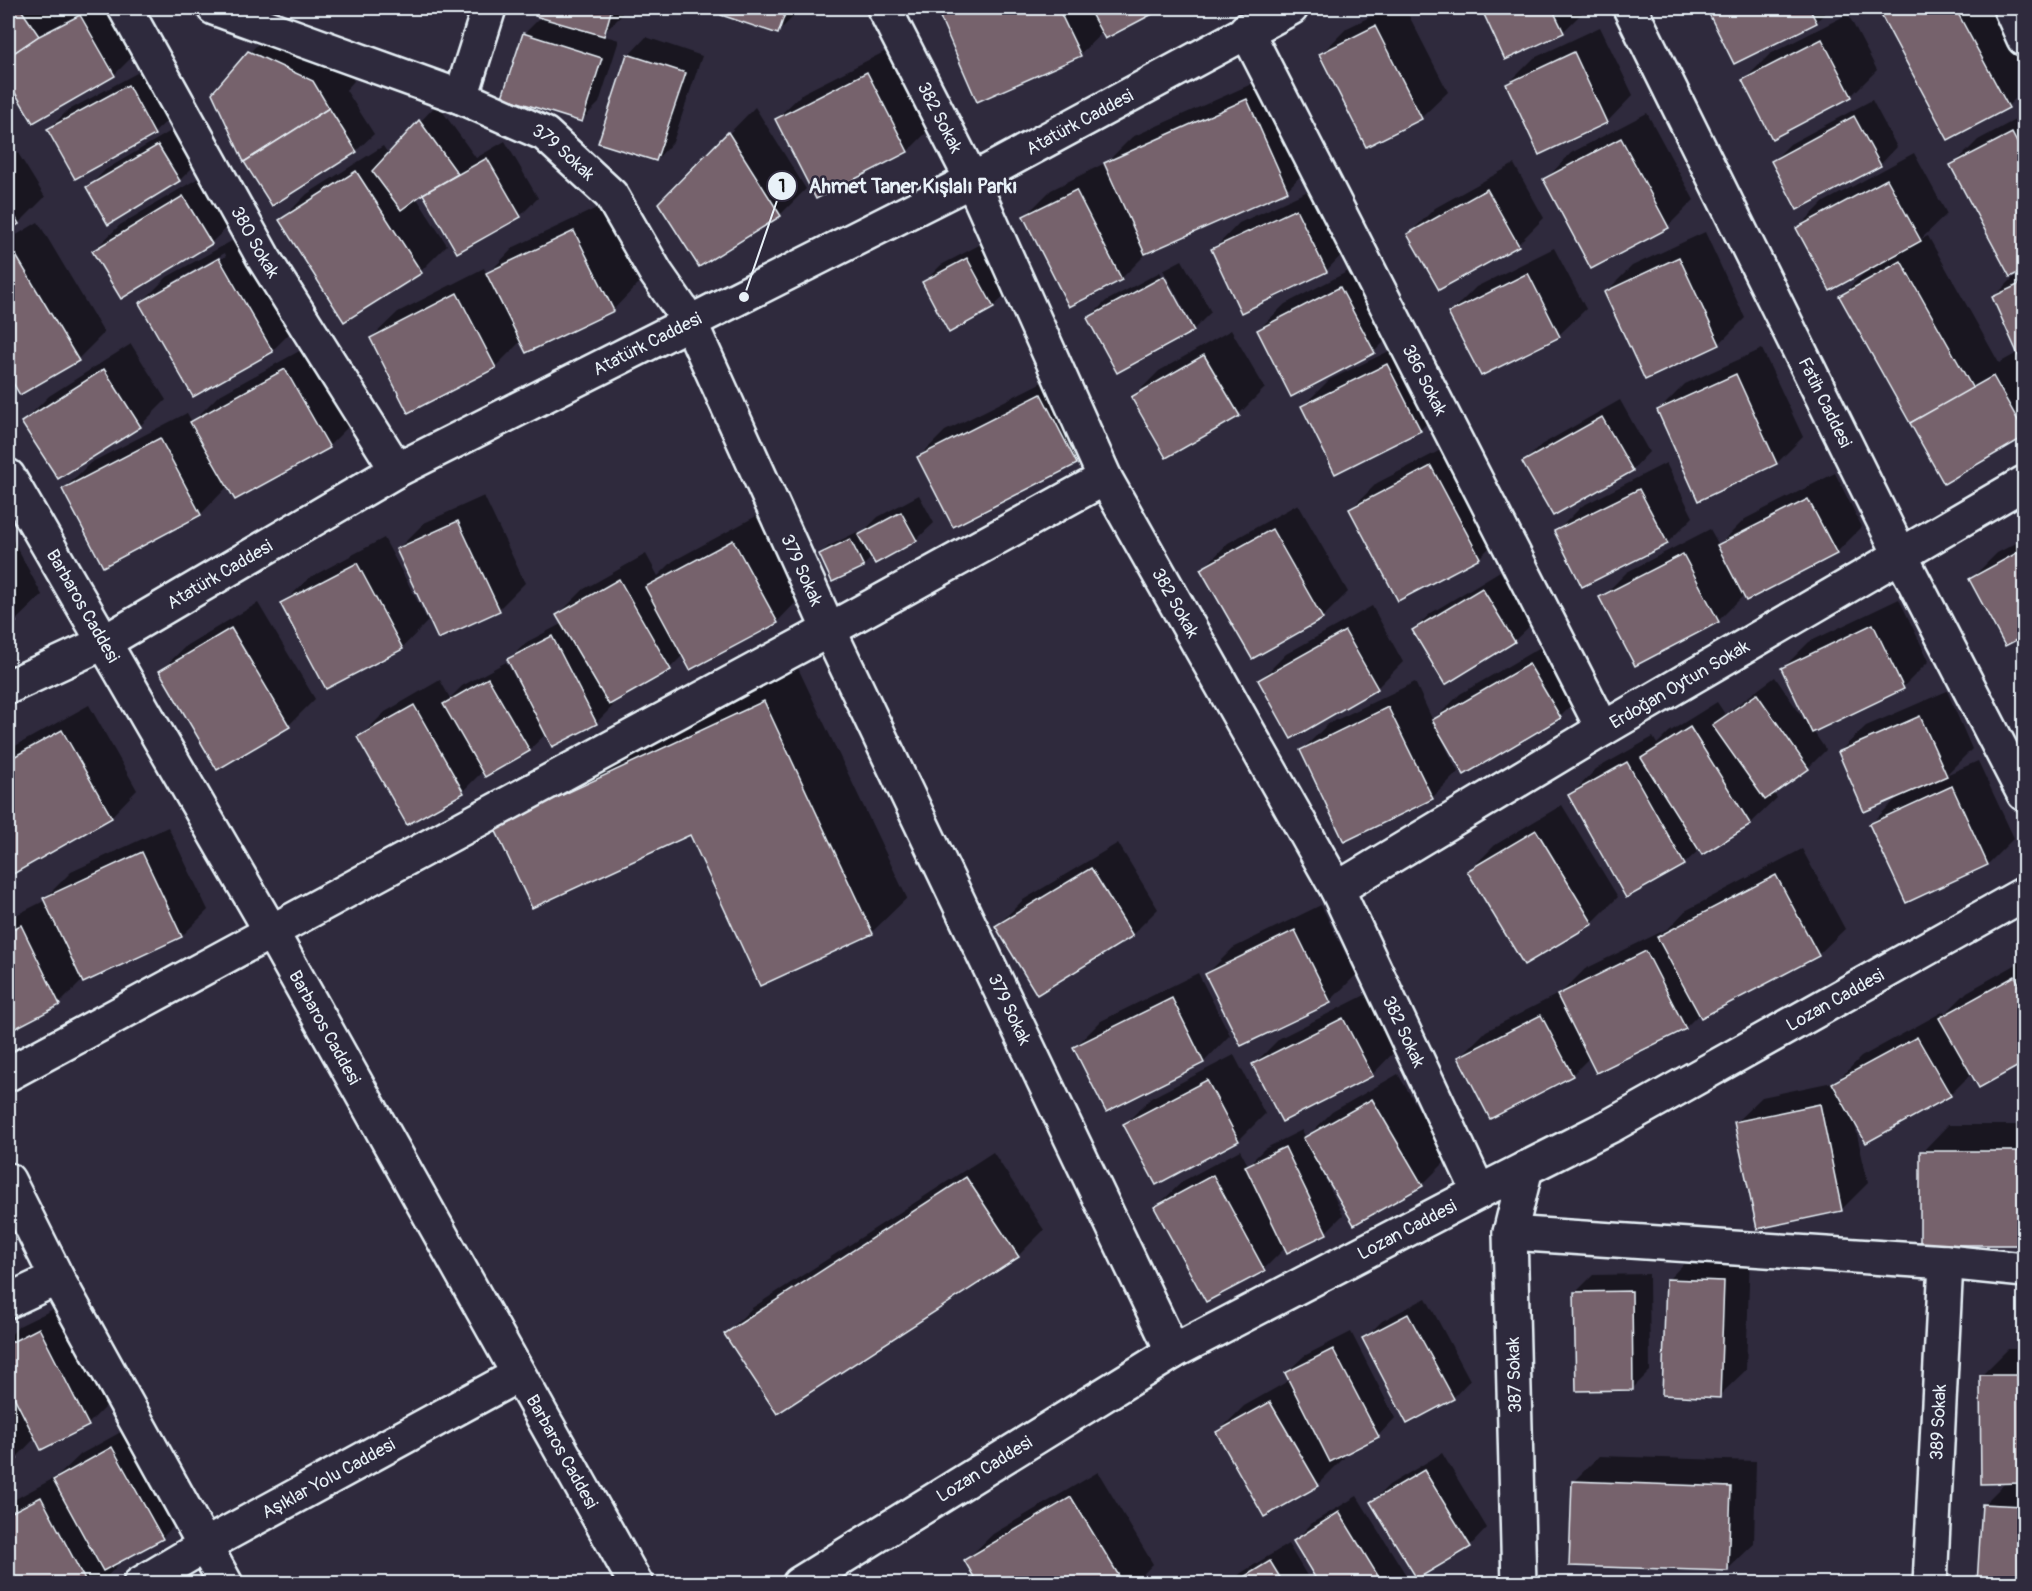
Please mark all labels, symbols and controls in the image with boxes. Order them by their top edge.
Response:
street label: 382 Sokak [912,78,967,158]
street label: Atatürk Caddesi [1022,84,1137,161]
street label: 379 Sokak [529,119,600,186]
callout: Ahmet Taner Kışlalı Parkı [767,167,1030,205]
text: Ahmet Taner Kışlalı Parkı [809,174,1017,199]
text: 1 [778,175,786,198]
street label: 380 Sokak [225,203,285,283]
street label: Atatürk Caddesi [589,307,706,381]
street label: 386 Sokak [1397,341,1452,420]
street label: Fatih Caddesi [1793,354,1857,452]
street label: 379 Sokak [775,531,828,610]
street label: Atatürk Caddesi [163,535,277,615]
street label: Barbaros Caddesi [41,545,124,667]
street label: 382 Sokak [1146,564,1204,643]
street label: Erdoğan Oytun Sokak [1606,635,1754,735]
street label: Lozan Caddesi [1782,964,1888,1037]
street label: Barbaros Caddesi [283,966,366,1089]
street label: 379 Sokak [982,970,1036,1049]
street label: 382 Sokak [1377,992,1430,1072]
street label: Lozan Caddesi [1354,1195,1461,1266]
street label: 387 Sokak [1502,1336,1527,1413]
street label: 389 Sokak [1925,1383,1952,1461]
street label: Barbaros Caddesi [520,1391,603,1513]
street label: Lozan Caddesi [932,1431,1037,1508]
street label: Aşıklar Yolu Caddesi [258,1433,399,1524]

